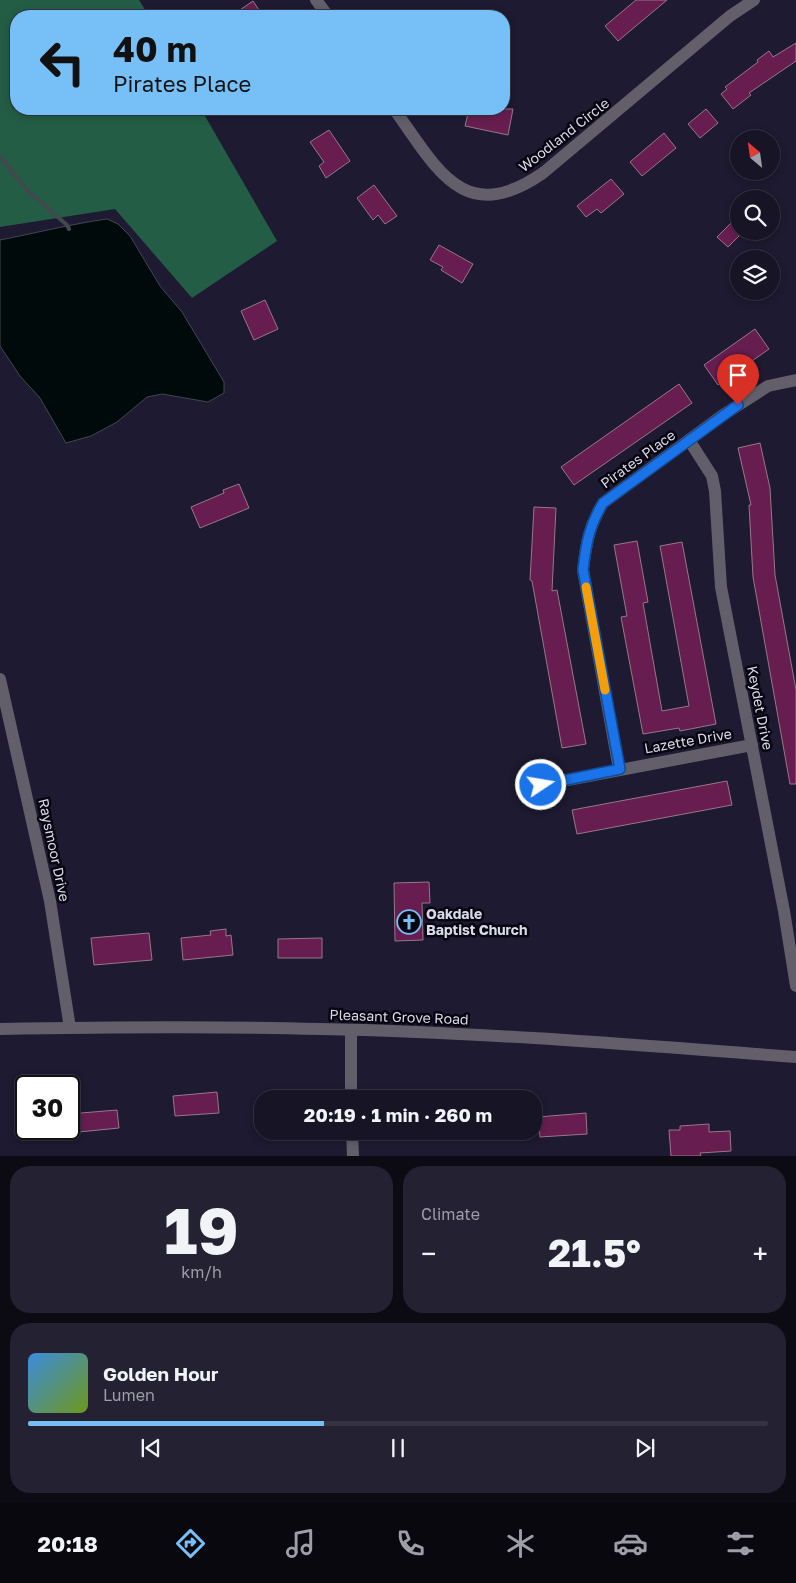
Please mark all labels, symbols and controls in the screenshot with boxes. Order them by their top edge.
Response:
text: 40 m [113,28,197,70]
icon: left [30,30,95,95]
text: Pirates Place [113,70,251,97]
street label: Woodland Circle [515,94,612,175]
north arrow [730,130,780,180]
map controls [730,130,780,300]
button: search [730,190,780,240]
button: layers [730,250,780,300]
pin [717,354,759,405]
icon: arrive [724,361,752,389]
street label: Pirates Place [597,426,678,491]
street label: Keydet Drive [744,664,777,751]
street label: Lazette Drive [643,724,733,757]
position arrow [514,758,566,810]
street label: Raysmoor Drive [35,797,74,903]
place label: Oakdale Baptist Church [426,905,527,938]
church icon: Oakdale Baptist Church [396,909,422,935]
street label: Pleasant Grove Road [329,1006,469,1027]
speed limit sign: 30 [15,1075,80,1140]
text: 20:19 · 1 min · 260 m [304,1103,492,1126]
text: 19 [164,1190,239,1268]
text: Climate [421,1204,480,1224]
text: 21.5° [548,1230,641,1275]
text: − [421,1237,436,1270]
text: + [753,1237,768,1270]
text: km/h [181,1262,222,1282]
text: Golden Hour [103,1362,218,1385]
text: Lumen [103,1385,155,1405]
icon: previous [137,1434,165,1462]
icon: pause [384,1434,412,1462]
icon: next [631,1434,659,1462]
icon: directions [173,1526,208,1561]
icon: music [283,1526,318,1561]
icon: phone [393,1526,428,1561]
icon: climate [503,1526,538,1561]
icon: car [613,1526,648,1561]
icon: filters [723,1526,758,1561]
text: 20:18 [38,1530,98,1557]

